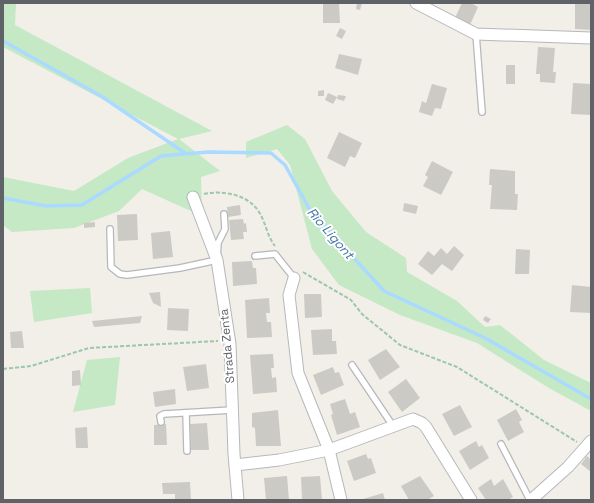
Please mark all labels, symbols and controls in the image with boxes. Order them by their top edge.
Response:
water label: Rio Ligont [303,204,358,264]
street label: Strada Zenta [216,308,238,384]

